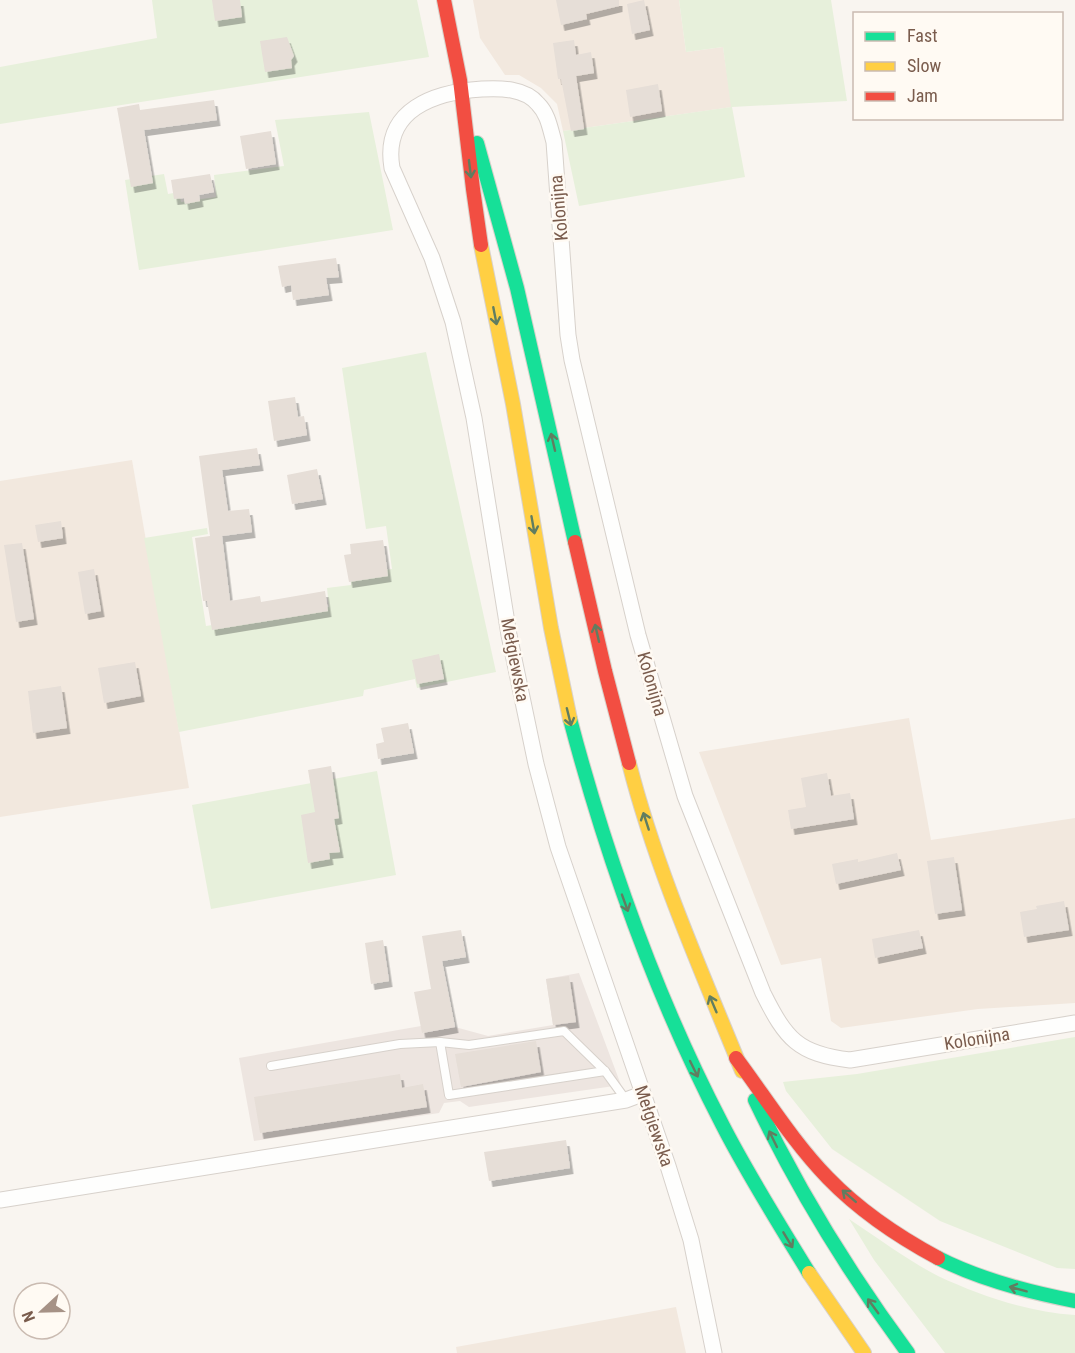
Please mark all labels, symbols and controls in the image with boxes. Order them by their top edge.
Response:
legend [853,12,1063,120]
text: Fast [907,25,938,46]
text: Slow [907,55,942,76]
text: Jam [907,85,938,106]
one-way arrow [465,159,476,179]
street label: Kolonijna [545,174,572,242]
one-way arrow [490,305,501,325]
one-way arrow [547,433,558,453]
one-way arrow [528,515,539,534]
street label: Mełgiewska [497,616,534,703]
one-way arrow [590,623,602,642]
street label: Kolonijna [633,649,672,718]
one-way arrow [564,707,576,726]
one-way arrow [640,812,651,831]
one-way arrow [620,893,631,912]
one-way arrow [707,995,718,1014]
street label: Kolonijna [943,1023,1011,1054]
one-way arrow [689,1060,701,1078]
street label: Mełgiewska [631,1082,678,1169]
one-way arrow [767,1130,779,1148]
one-way arrow [841,1189,856,1203]
one-way arrow [782,1231,794,1248]
north arrow [12,1281,72,1341]
one-way arrow [1009,1283,1028,1295]
one-way arrow [867,1298,880,1314]
text: N [18,1308,39,1325]

